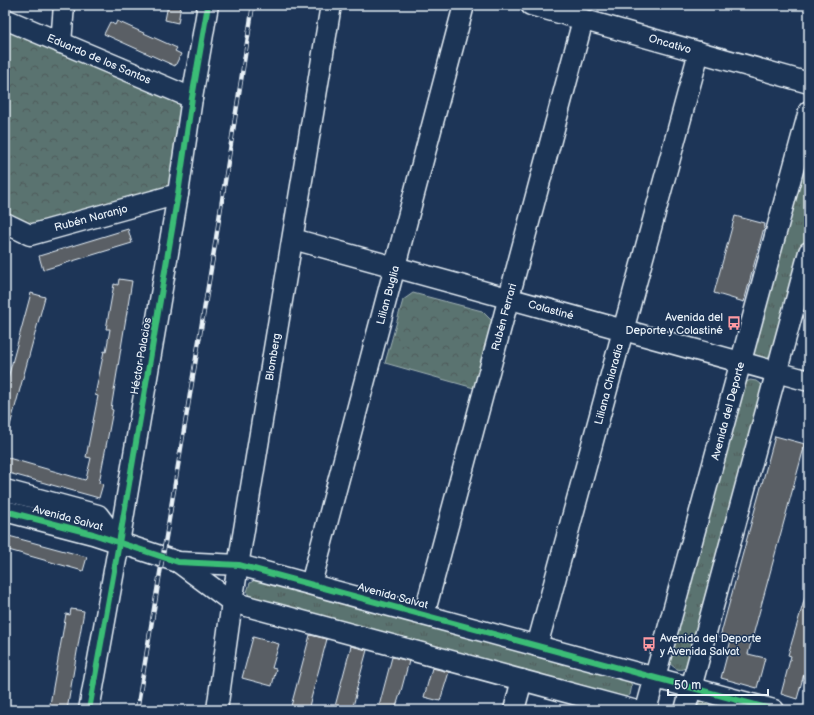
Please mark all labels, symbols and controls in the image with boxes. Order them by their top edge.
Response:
street label: Eduardo de los Santos [45,31,153,87]
street label: Oncativo [647,32,693,56]
street label: Rubén Naranjo [53,202,129,234]
street label: Lilian Buglia [374,264,402,326]
street label: Rubén Ferrari [489,282,519,352]
street label: Colastiné [527,298,576,322]
place label: Avenida del Deporte y Colastiné [626,311,723,337]
bus stop icon: Avenida del Deporte y Colastiné [726,315,742,331]
street label: Héctor Palacios [128,316,154,396]
street label: Blomberg [263,332,283,382]
street label: Liliana Chiaradia [592,342,626,426]
street label: Avenida del Deporte [709,360,748,462]
street label: Avenida Salvat [31,502,105,534]
street label: Avenida Salvat [356,580,430,612]
place label: Avenida del Deporte y Avenida Salvat [659,632,762,658]
bus stop icon: Avenida del Deporte y Avenida Salvat [641,636,657,652]
scale bar [668,671,768,697]
text: 50 m [674,678,701,693]

